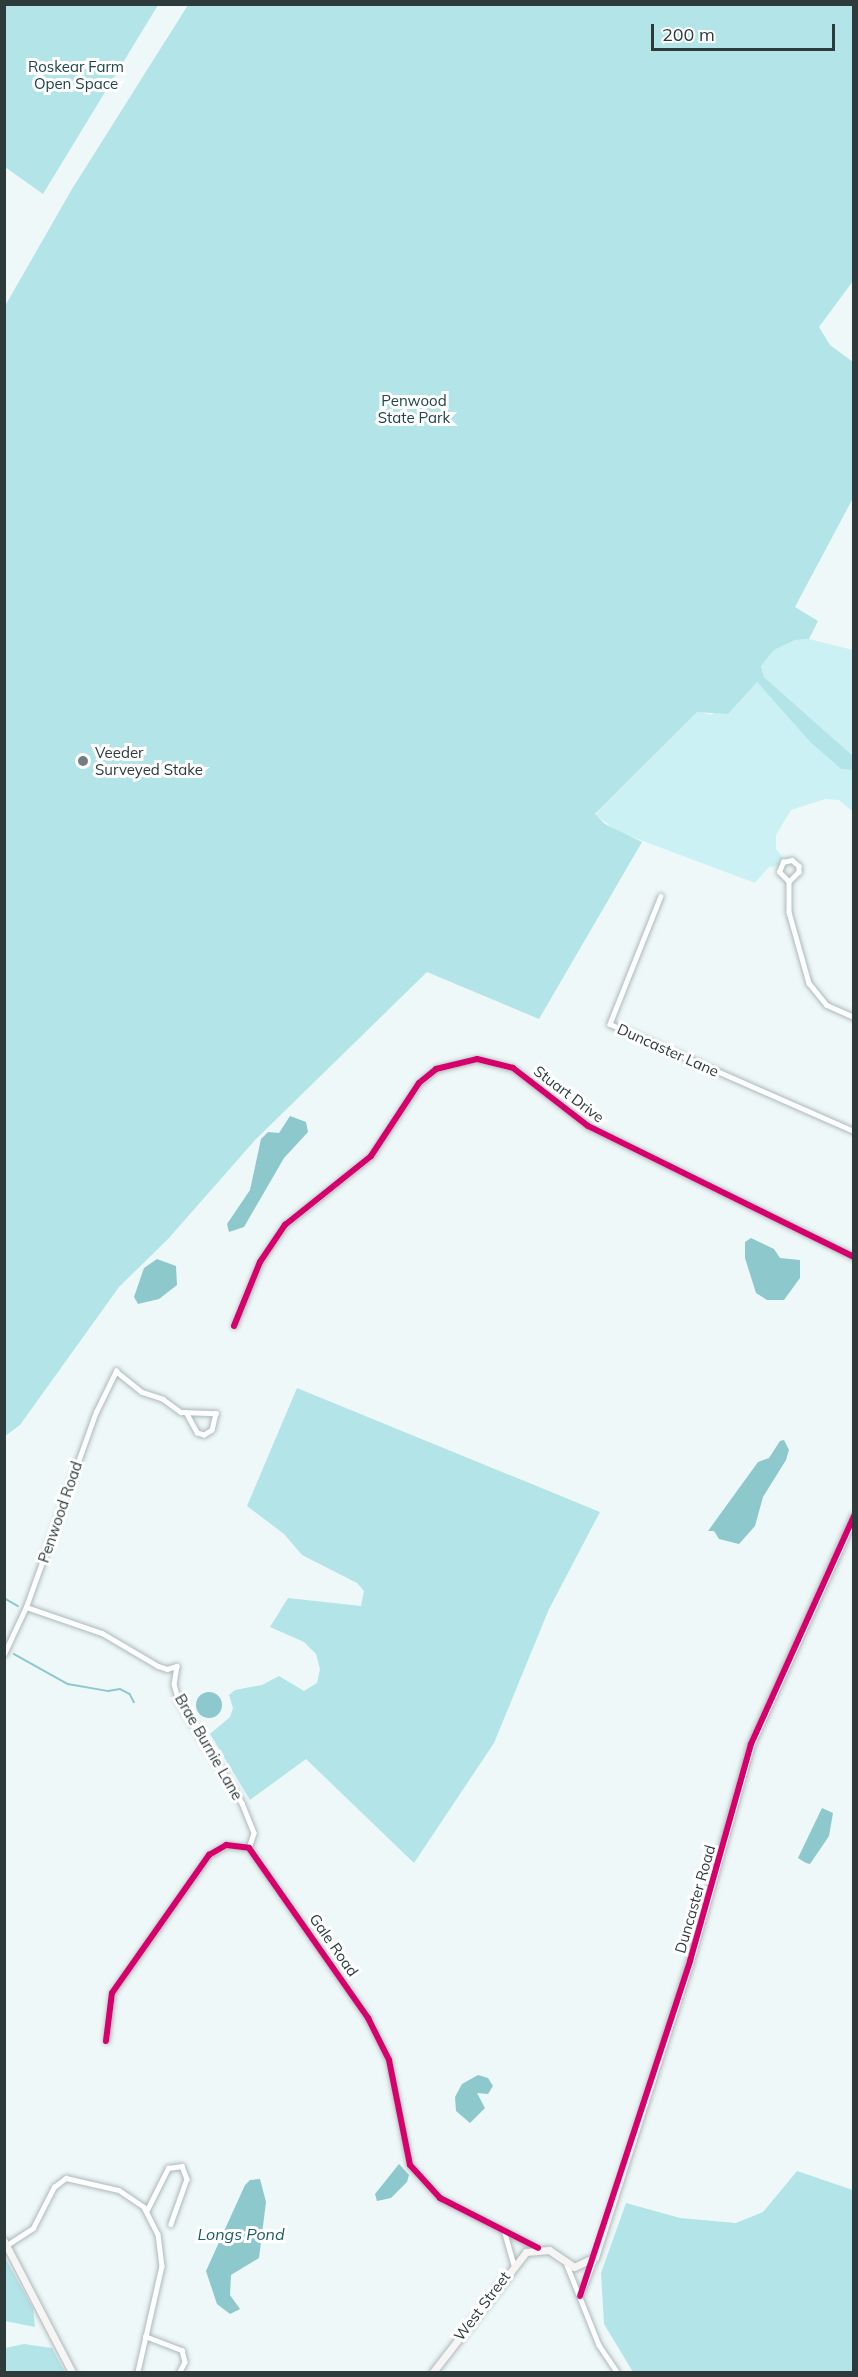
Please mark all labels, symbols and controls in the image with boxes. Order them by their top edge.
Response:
scale bar [654,12,838,50]
text: 200 m [662,23,715,46]
park label: Roskear Farm Open Space [28,57,124,92]
park label: Penwood State Park [378,391,450,426]
place label: Veeder Surveyed Stake [95,743,203,778]
marker: Veeder Surveyed Stake [76,754,90,768]
street label: Duncaster Lane [614,1020,722,1080]
street label: Stuart Drive [530,1062,608,1126]
street label: Penwood Road [34,1459,86,1565]
street label: Brae Burnie Lane [171,1691,247,1803]
street label: Duncaster Road [671,1843,719,1955]
street label: Gale Road [306,1910,362,1980]
water label: Longs Pond [197,2224,285,2244]
street label: West Street [450,2268,514,2344]

